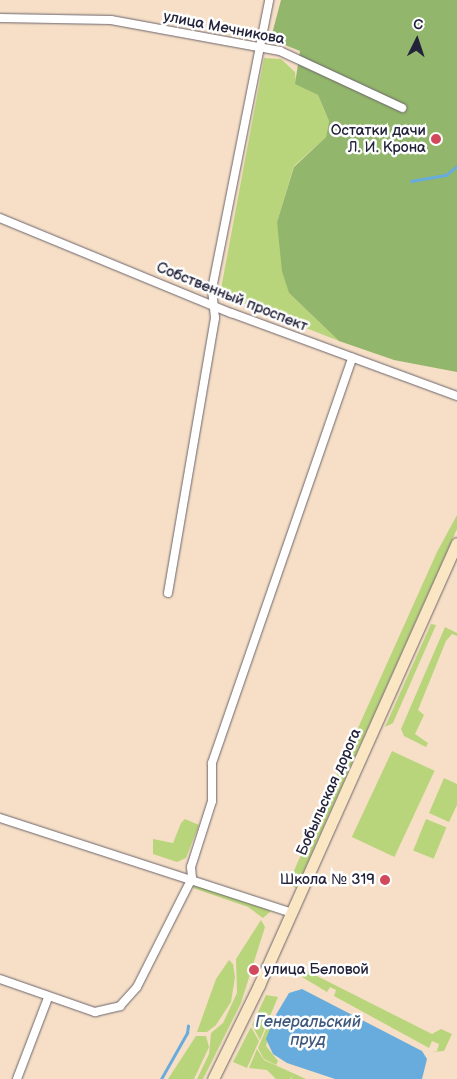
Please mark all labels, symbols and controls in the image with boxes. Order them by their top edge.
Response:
street label: улица Мечникова [162,7,286,49]
north arrow [392,15,442,65]
text: С [413,16,424,33]
place label: Остатки дачи Л. И. Крона [331,121,426,156]
marker: Остатки дачи Л. И. Крона [430,133,442,145]
street label: Собственный проспект [154,258,310,336]
street label: Бобыльская дорога [293,726,365,858]
place label: Школа № 319 [280,871,375,889]
marker: Школа № 319 [379,874,391,886]
place label: улица Беловой [264,961,369,979]
marker: улица Беловой [248,964,260,976]
water label: Генеральский пруд [255,1013,361,1051]

